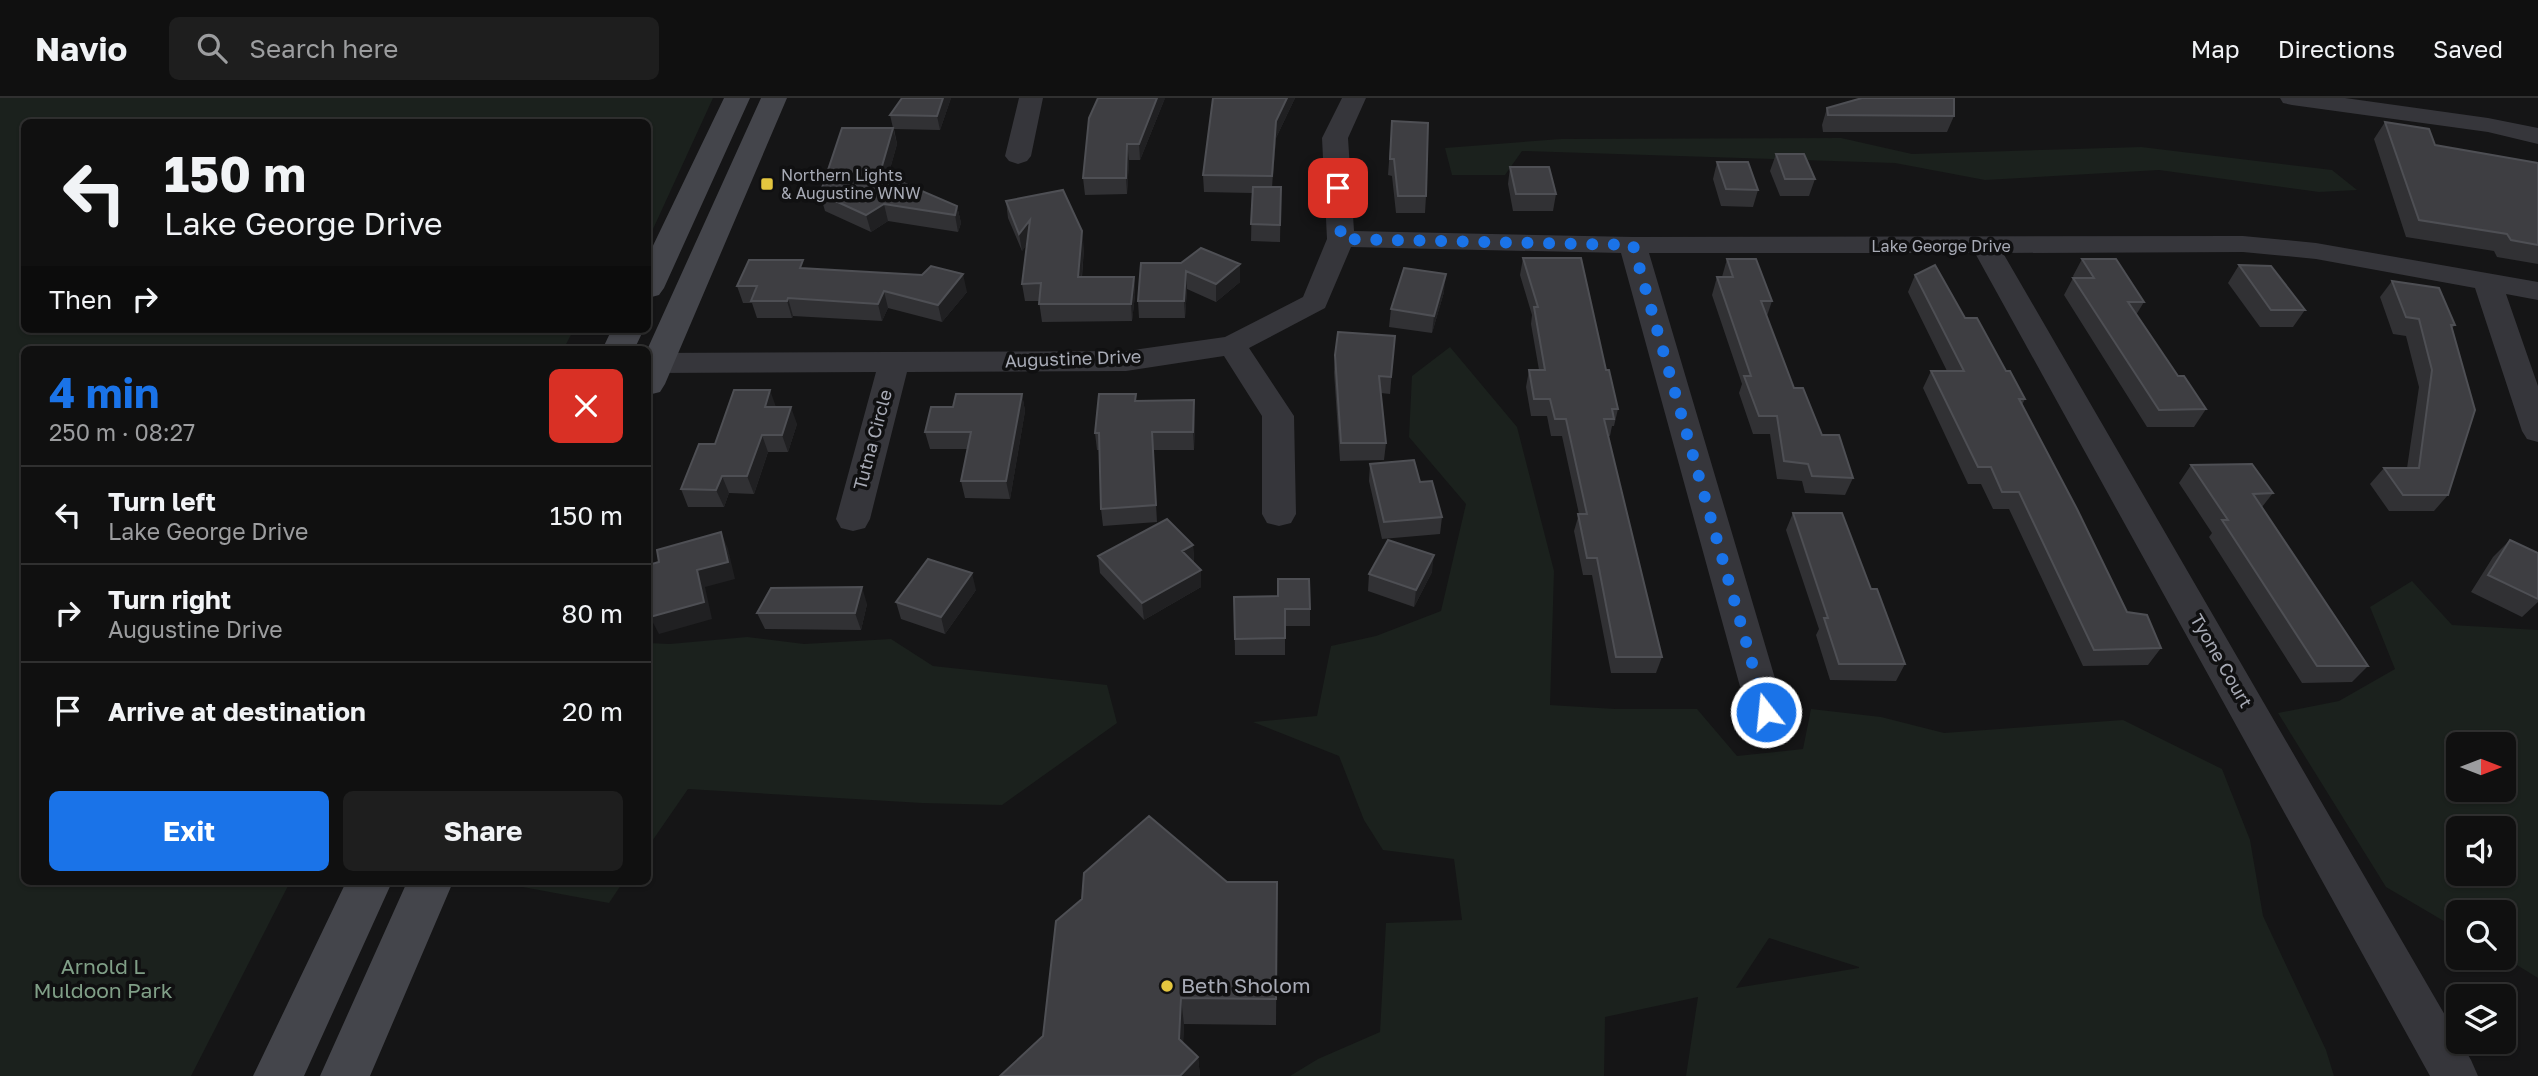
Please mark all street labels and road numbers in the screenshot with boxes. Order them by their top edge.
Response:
street label: Lake George Drive [1871,236,2011,256]
street label: Augustine Drive [1004,345,1142,371]
street label: Tutna Circle [848,387,896,492]
street label: Tyone Court [2186,610,2258,711]

